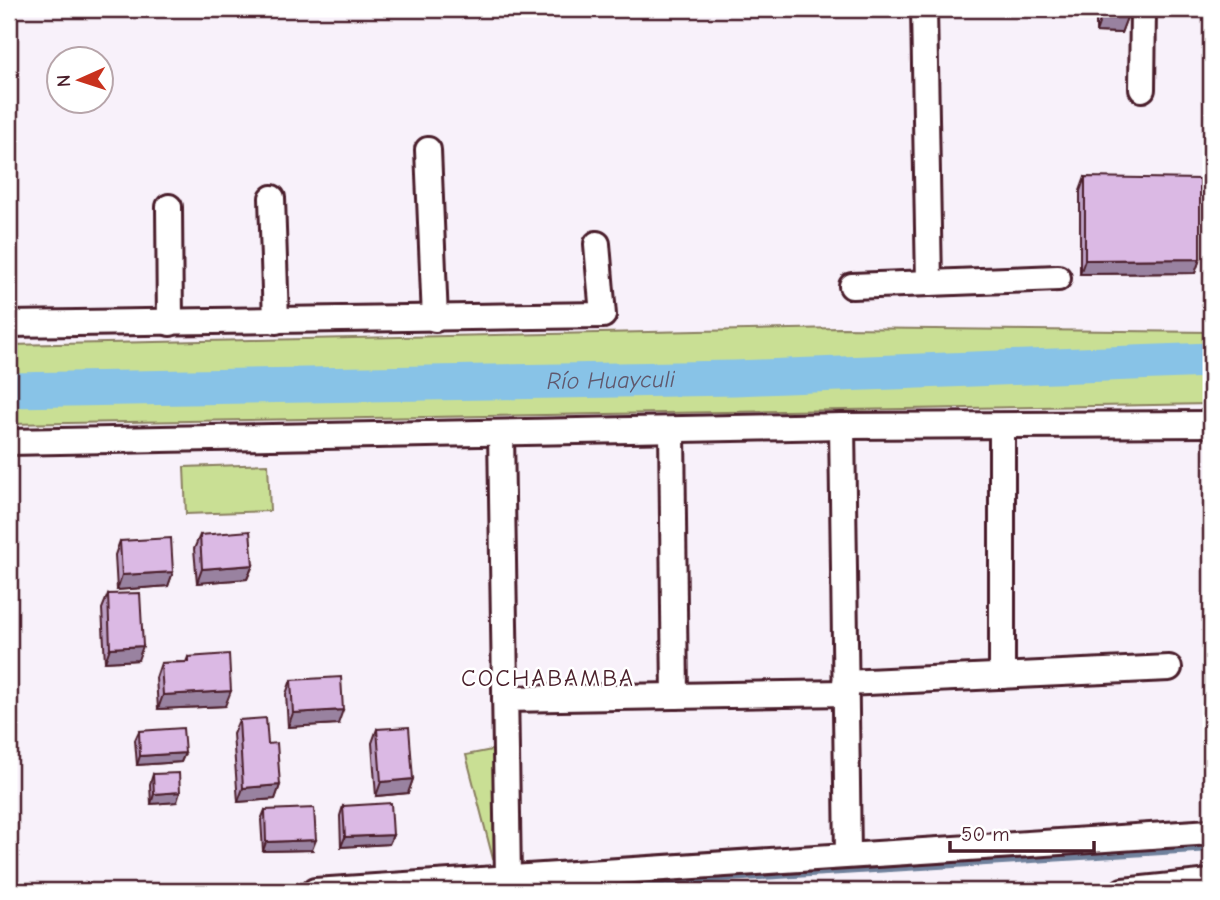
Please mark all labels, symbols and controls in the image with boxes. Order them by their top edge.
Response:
north arrow [46,46,116,116]
text: N [53,74,75,88]
water label: Río Huayculi [547,365,676,395]
district label: COCHABAMBA [461,664,635,692]
scale bar [950,809,1094,853]
text: 50 m [961,822,1010,846]

